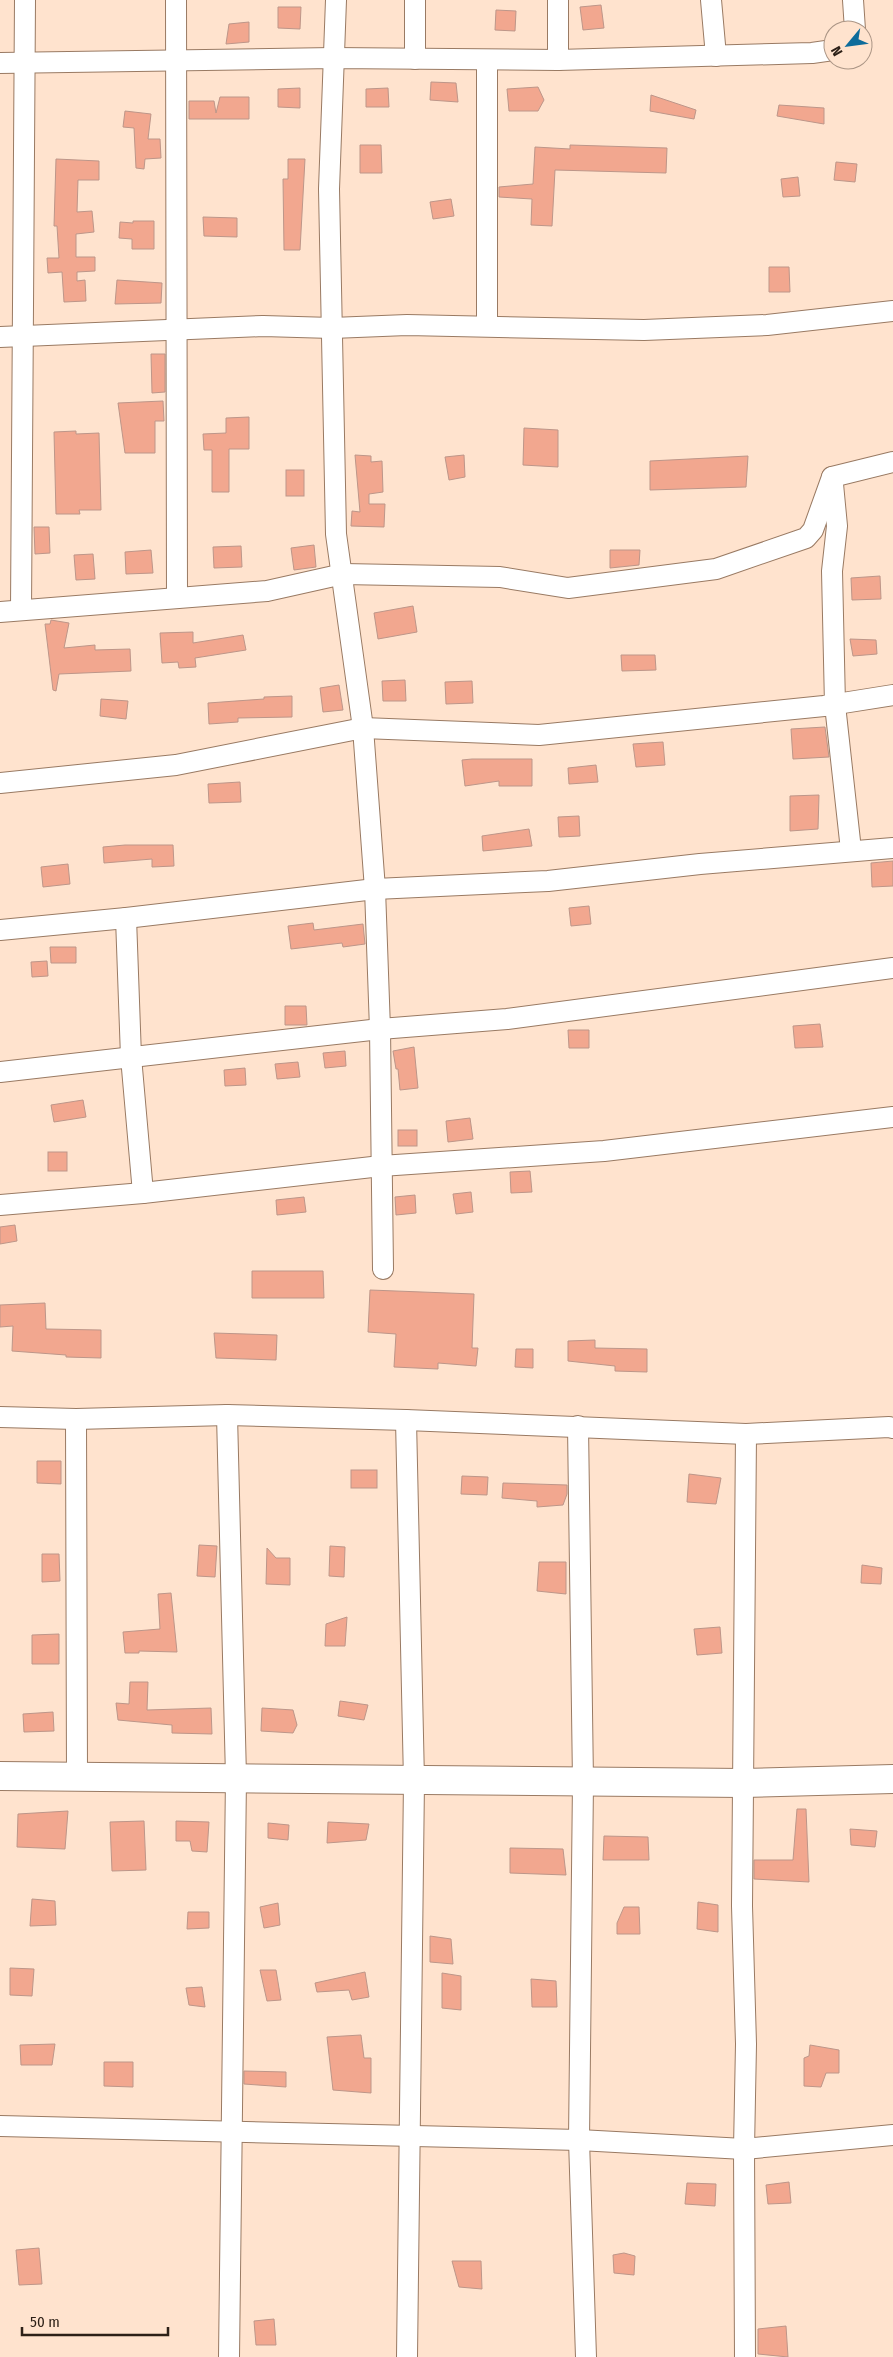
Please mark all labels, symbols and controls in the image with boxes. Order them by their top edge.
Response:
north arrow [823,20,873,70]
text: N [828,43,847,59]
scale bar [22,2304,169,2336]
text: 50 m [30,2313,60,2331]

